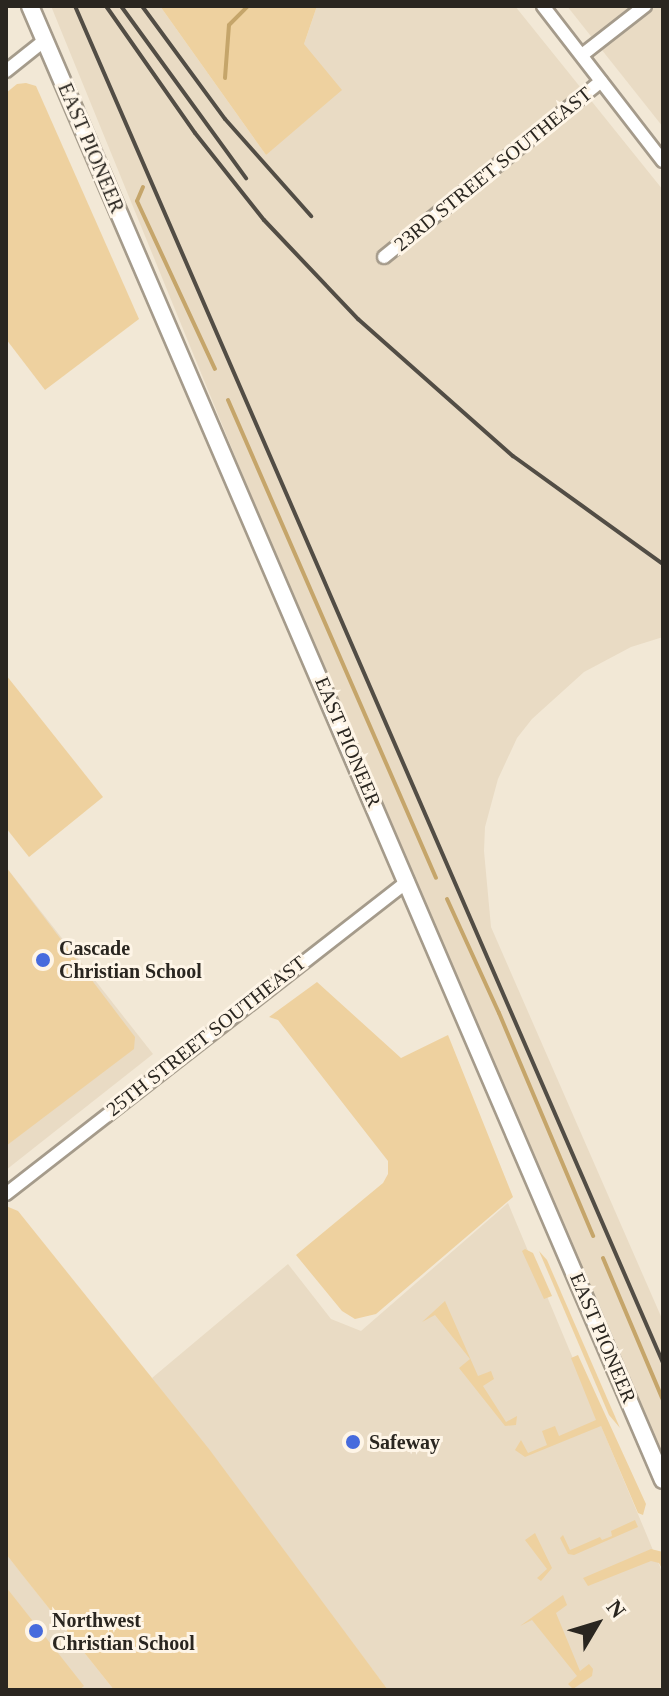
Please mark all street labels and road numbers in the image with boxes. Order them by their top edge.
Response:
street label: EAST PIONEER [53,79,129,217]
street label: 23RD STREET SOUTHEAST [389,82,597,256]
street label: EAST PIONEER [310,673,386,811]
street label: 25TH STREET SOUTHEAST [101,951,311,1121]
street label: EAST PIONEER [565,1269,641,1407]

